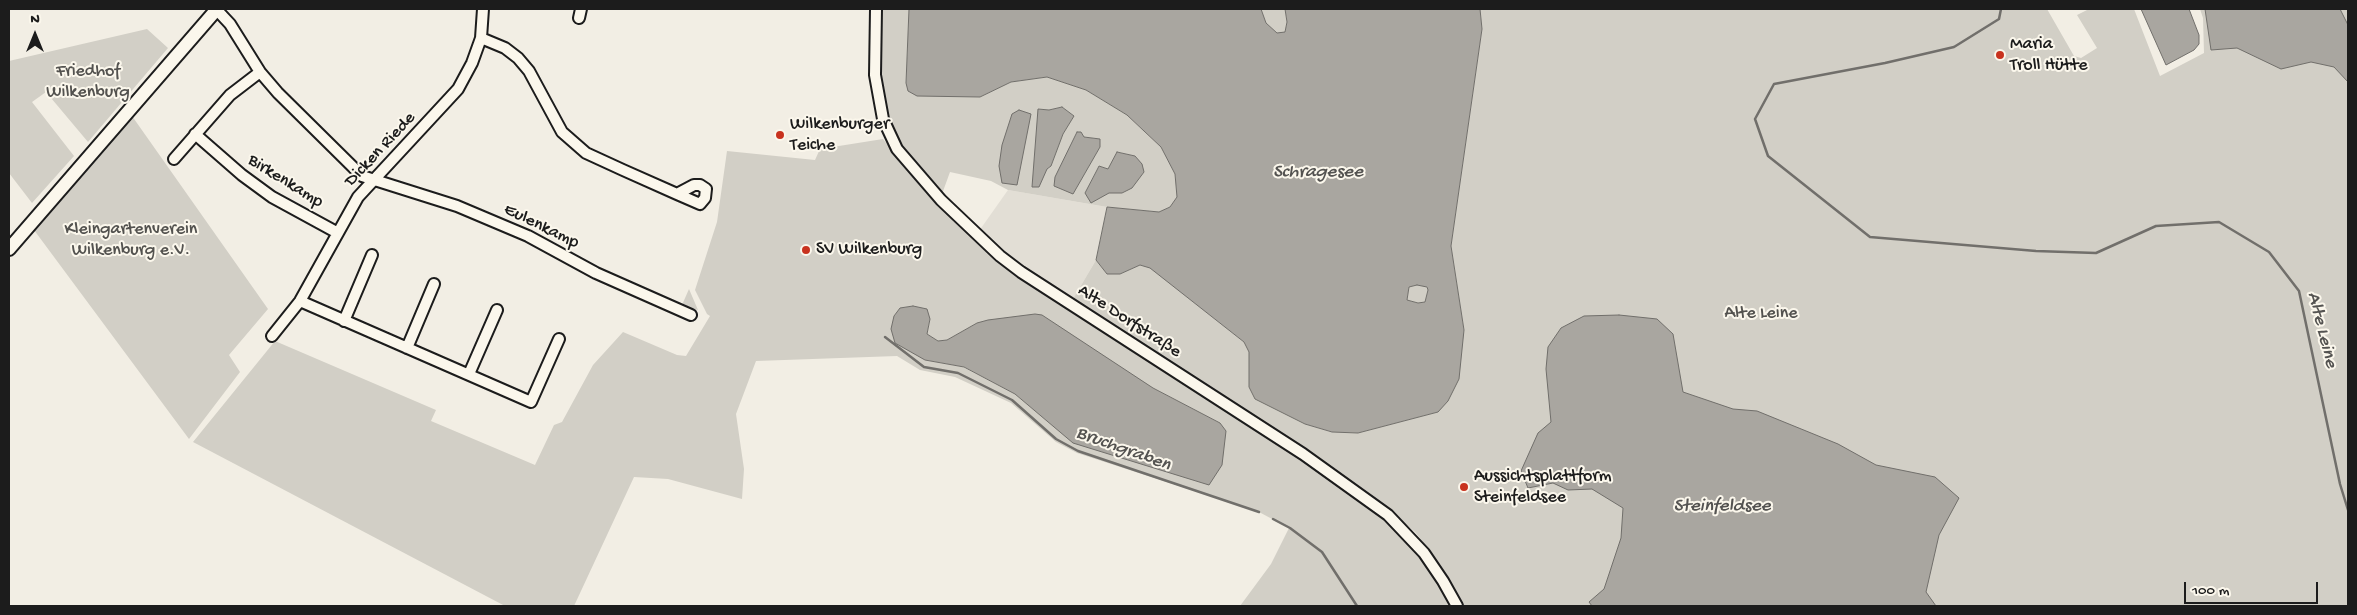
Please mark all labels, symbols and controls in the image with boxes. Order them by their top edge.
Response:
north arrow [10,10,60,60]
text: N [30,11,40,28]
place label: Maria Troll Hütte [2010,34,2088,76]
marker: Maria Troll Hütte [1994,49,2006,61]
park label: Friedhof Wilkenburg [46,61,130,104]
street label: Dicken Riede [341,108,421,192]
place label: Wilkenburger Teiche [790,114,889,156]
marker: Wilkenburger Teiche [774,129,786,141]
street label: Birkenkamp [243,150,327,214]
water label: Schragesee [1273,162,1363,184]
street label: Eulenkamp [500,200,582,254]
park label: Kleingartenverein Wilkenburg e.V. [65,219,197,262]
place label: SV Wilkenburg [816,239,922,261]
marker: SV Wilkenburg [800,244,812,256]
street label: Alte Dorfstraße [1073,281,1185,363]
water label: Alte Leine [2301,290,2341,370]
park label: Alte Leine [1724,303,1798,325]
water label: Bruchgraben [1073,422,1173,478]
place label: Aussichtsplattform Steinfeldsee [1474,466,1611,508]
marker: Aussichtsplattform Steinfeldsee [1458,481,1470,493]
water label: Steinfeldsee [1673,496,1771,518]
scale bar [2187,572,2321,604]
text: 100 m [2192,582,2229,600]

